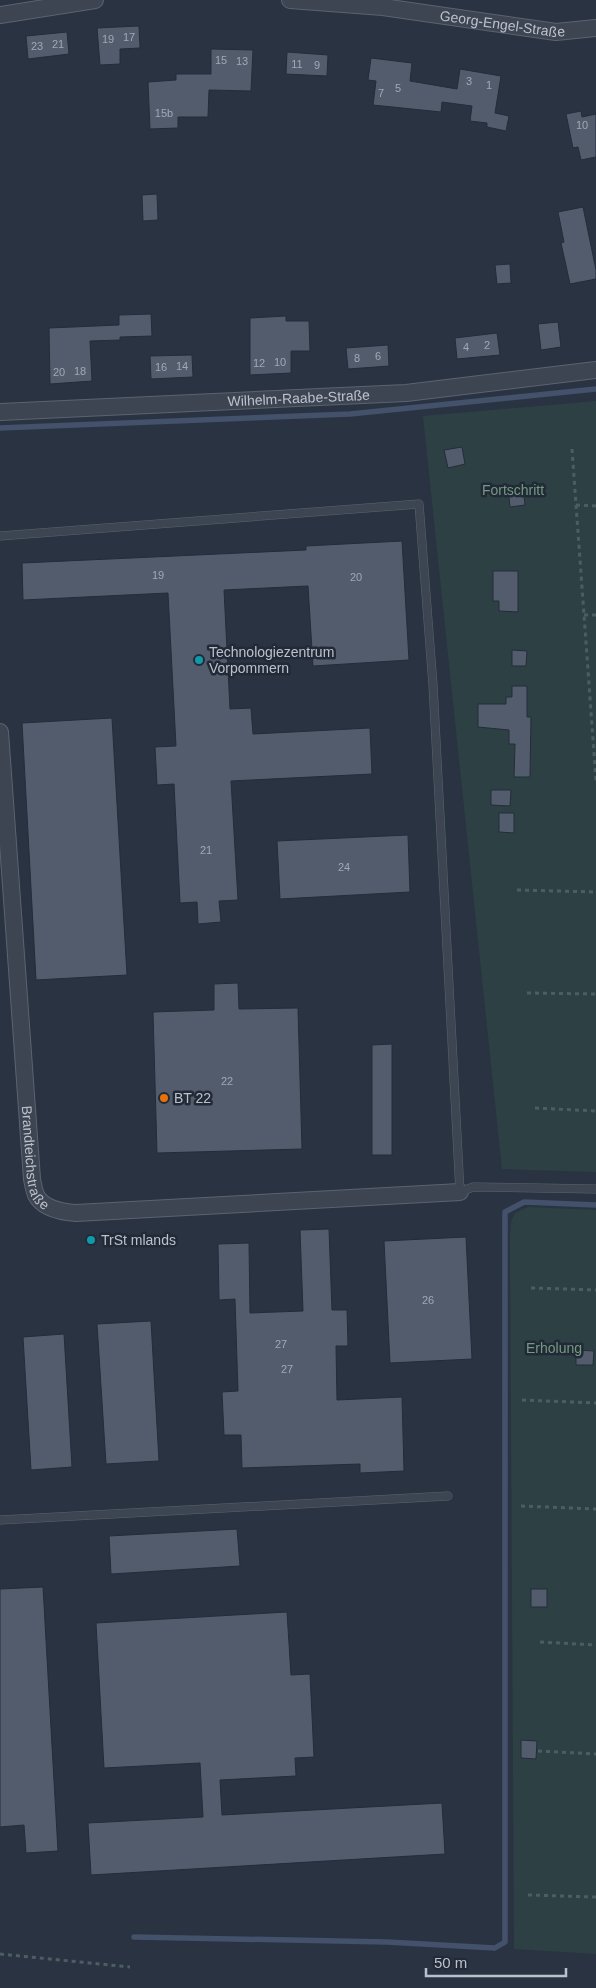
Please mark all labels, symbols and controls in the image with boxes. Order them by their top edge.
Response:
street label: Georg-Engel-Straße [439,7,566,40]
house number: 17 [123,31,135,43]
house number: 19 [102,33,114,45]
house number: 21 [52,38,64,50]
house number: 23 [31,40,43,52]
house number: 15 [215,54,227,66]
house number: 13 [236,55,248,67]
house number: 11 [291,58,303,70]
house number: 9 [314,59,320,71]
house number: 3 [466,75,472,87]
house number: 1 [486,79,492,91]
house number: 5 [395,82,401,94]
house number: 7 [378,87,384,99]
house number: 15b [155,107,173,119]
house number: 10 [576,119,588,131]
house number: 2 [484,339,490,351]
house number: 4 [463,341,469,353]
house number: 6 [375,350,381,362]
house number: 8 [354,352,360,364]
house number: 10 [274,356,286,368]
house number: 12 [253,357,265,369]
house number: 14 [176,360,188,372]
house number: 16 [155,361,167,373]
house number: 18 [74,365,86,377]
house number: 20 [53,366,65,378]
street label: Wilhelm-Raabe-Straße [227,387,370,409]
park label: Fortschritt [482,482,544,498]
house number: 19 [152,569,164,581]
house number: 20 [350,571,362,583]
place label: Technologiezentrum Vorpommern [209,644,334,676]
marker: Technologiezentrum Vorpommern [193,654,205,666]
house number: 21 [200,844,212,856]
house number: 24 [338,861,350,873]
house number: 22 [221,1075,233,1087]
place label: BT 22 [174,1090,211,1106]
marker: BT 22 [158,1092,170,1104]
street label: Brandteichstraße [19,1105,52,1213]
place label: TrSt mlands [101,1232,176,1248]
marker: TrSt mlands [85,1234,97,1246]
house number: 26 [422,1294,434,1306]
house number: 27 [275,1338,287,1350]
park label: Erholung [526,1340,582,1356]
house number: 27 [281,1363,293,1375]
scale bar [426,1946,566,1978]
text: 50 m [434,1954,467,1971]

